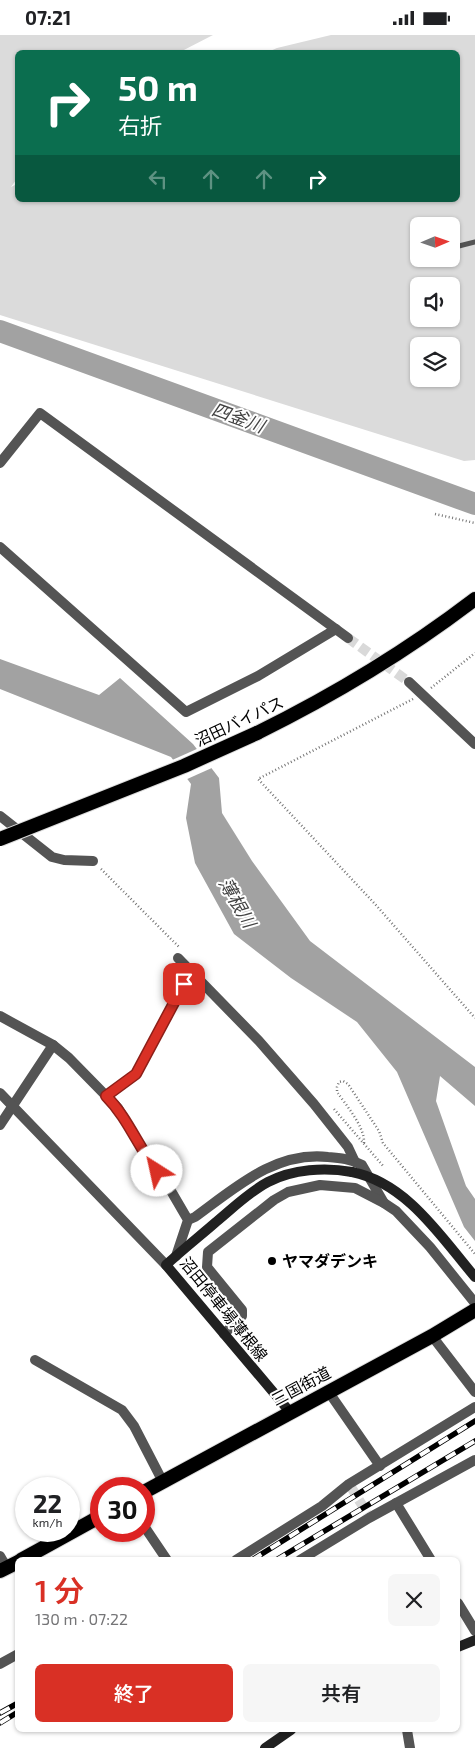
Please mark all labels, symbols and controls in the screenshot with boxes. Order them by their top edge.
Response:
text: 07:21 [25,6,71,29]
text: 50 m [118,66,198,108]
icon: right [35,70,100,135]
text: 右折 [118,112,162,138]
icon: left [144,165,172,193]
icon: ahead [197,165,225,193]
icon: ahead [250,165,278,193]
icon: right [303,165,331,193]
north arrow [410,217,460,267]
map controls [410,217,460,387]
button: sound [410,277,460,327]
button: layers [410,337,460,387]
water label: 四釜川 [209,397,269,437]
street label: 沼田バイパス [191,692,286,749]
water label: 薄根川 [215,874,262,933]
pin [163,963,205,1005]
icon: arrive [170,970,198,998]
position arrow [130,1144,182,1196]
place label: ヤマダデンキ [282,1251,378,1270]
street label: 沼田停車場薄根線 [177,1253,272,1364]
marker: ヤマダデンキ [266,1255,278,1267]
street label: 三国街道 [268,1362,333,1409]
speed limit sign: 30 [90,1477,155,1542]
text: 22 [33,1488,62,1518]
text: km/h [33,1515,62,1529]
text: 1 分 [35,1572,84,1608]
button: close [388,1574,440,1626]
text: 130 m · 07:22 [35,1609,128,1628]
button: 終了 [35,1664,233,1722]
button: 共有 [243,1664,440,1722]

